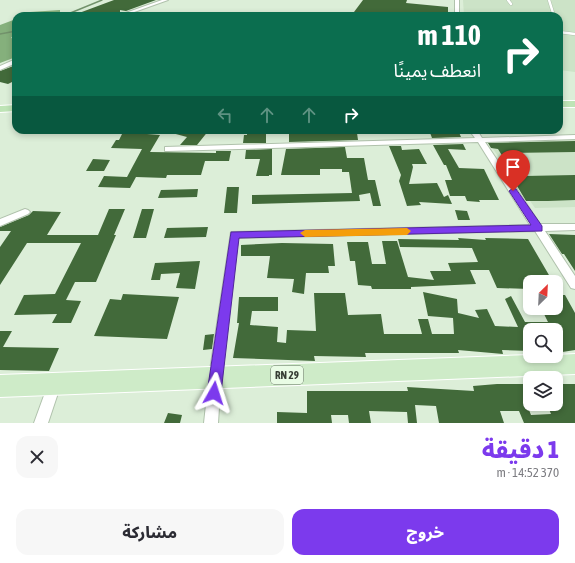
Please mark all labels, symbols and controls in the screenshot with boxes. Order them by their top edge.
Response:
text: 110 m [418,19,481,51]
icon: right [495,28,547,80]
text: انعطف يمينًا [394,60,481,81]
icon: left [214,104,236,126]
icon: ahead [256,104,278,126]
icon: ahead [298,104,320,126]
icon: right [340,104,362,126]
pin [496,150,530,191]
icon: arrive [502,156,524,178]
north arrow [523,275,563,315]
map controls [523,275,563,411]
button: search [523,323,563,363]
road number: RN 29 [271,366,303,384]
button: layers [523,371,563,411]
position arrow [193,372,235,414]
button: close [16,436,58,478]
text: 1 دقيقة [482,436,559,463]
text: 370 m · 14:52 [496,465,559,480]
button: مشاركة [16,509,284,555]
button: خروج [292,509,559,555]

